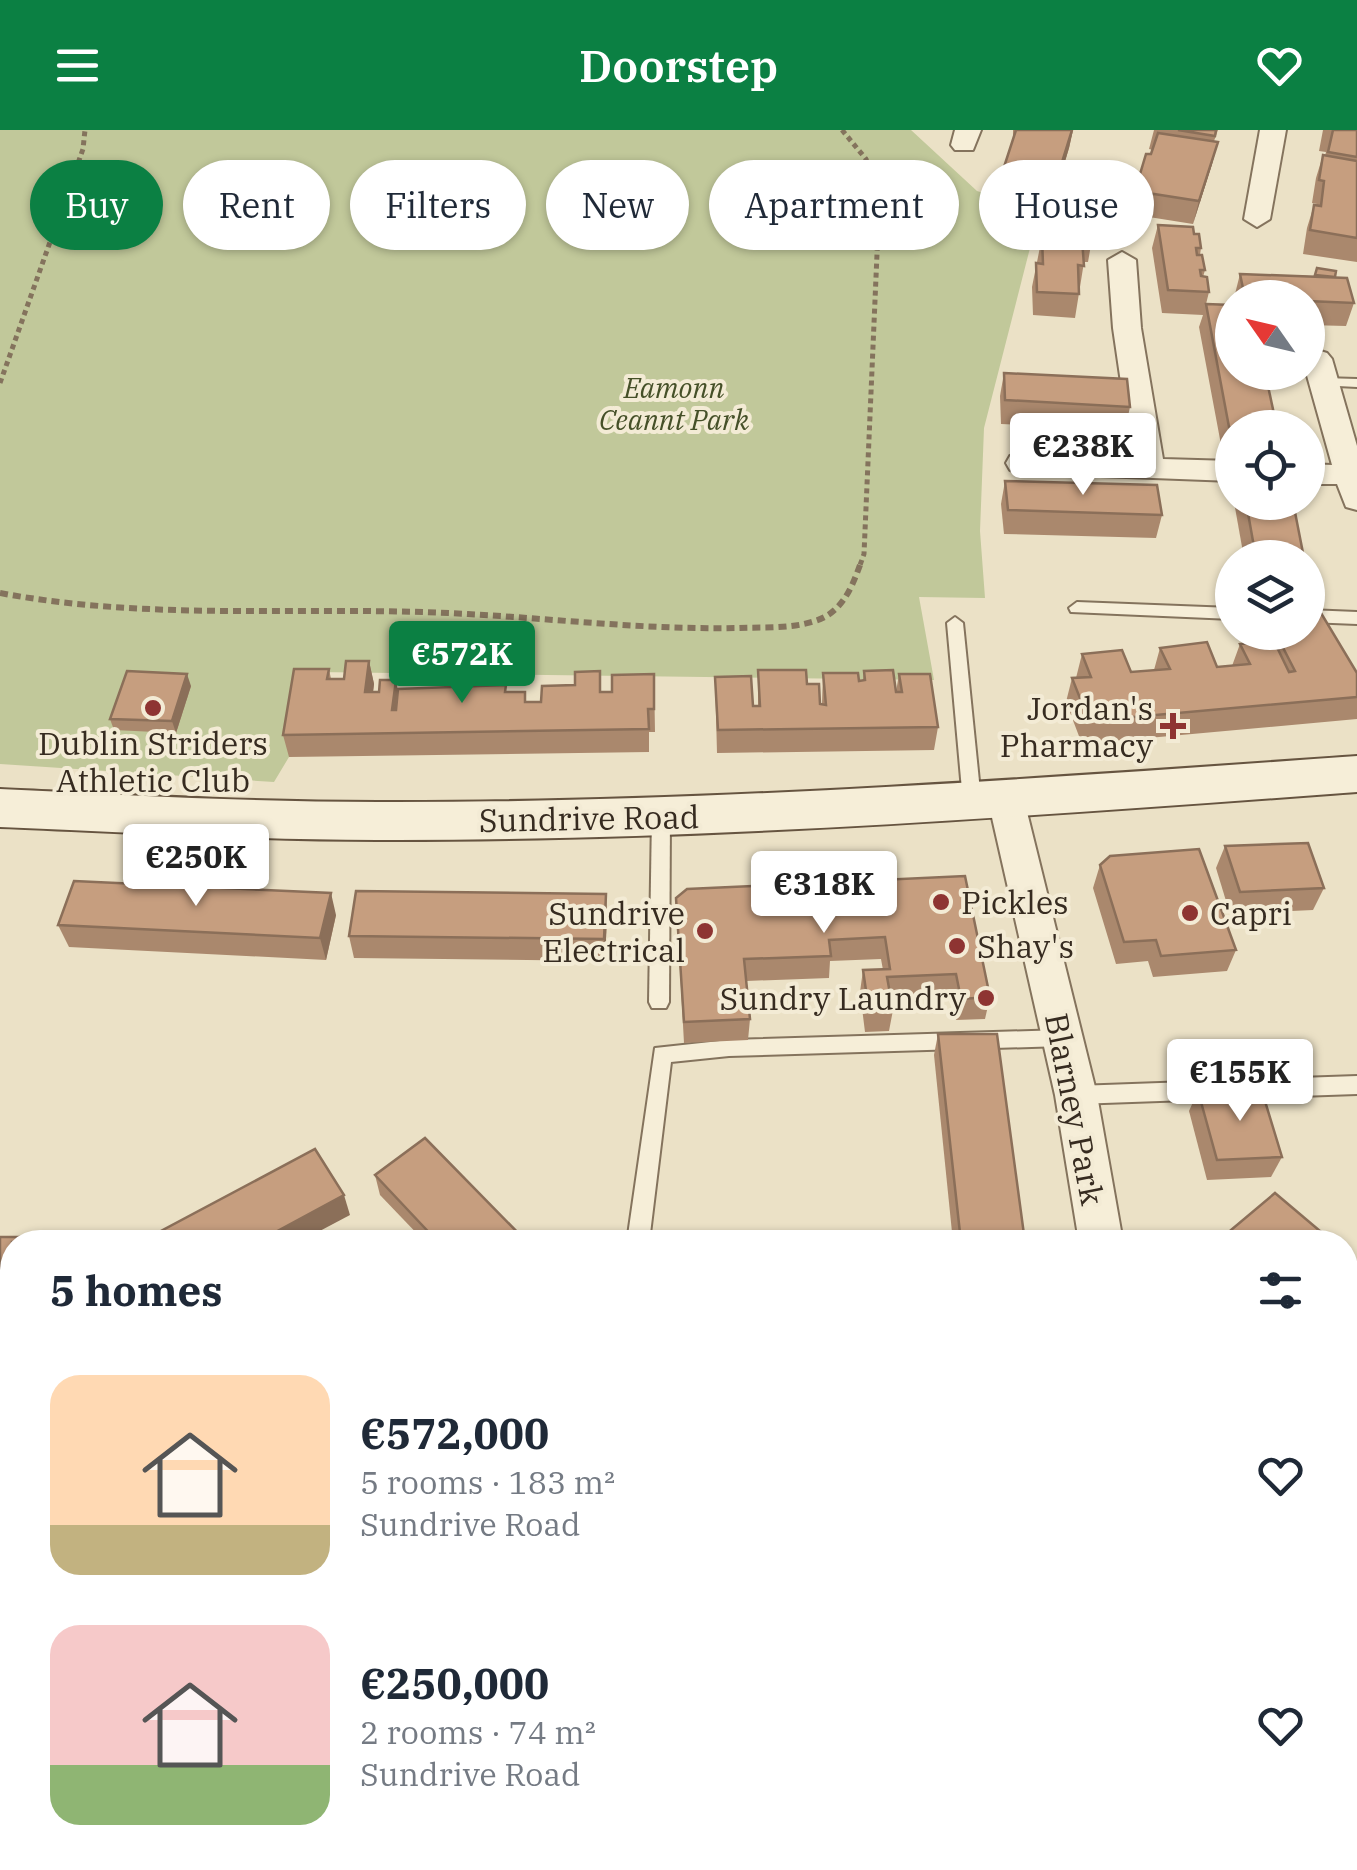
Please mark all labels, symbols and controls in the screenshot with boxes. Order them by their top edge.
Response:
text: Doorstep [579,36,778,94]
icon: menu [50,38,105,93]
icon: heart [1252,38,1307,93]
chip: Buy [30,160,163,250]
chip: Rent [183,160,330,250]
chip: Filters [350,160,526,250]
chip: New [546,160,689,250]
chip: Apartment [709,160,959,250]
chip: House [979,160,1154,250]
north arrow [1215,280,1325,390]
map controls [1215,280,1325,650]
park label: Eamonn Ceannt Park [599,369,749,438]
button: locate [1215,410,1325,520]
pin: €238K [1013,413,1153,498]
text: €238K [1032,424,1134,466]
button: layers [1215,540,1325,650]
pin: €572K [392,621,532,706]
text: €572K [411,632,513,674]
place label: Jordan's Pharmacy [1000,687,1154,766]
marker: Dublin Striders Athletic Club [142,697,164,719]
marker: Jordan's Pharmacy [1162,715,1184,737]
place label: Dublin Striders Athletic Club [38,722,268,801]
street label: Sundrive Road [478,795,700,841]
pin: €250K [126,824,266,909]
text: €250K [145,835,247,877]
pin: €318K [754,851,894,936]
text: €318K [773,862,875,904]
place label: Pickles [961,881,1069,923]
marker: Pickles [930,891,952,913]
place label: Sundrive Electrical [542,892,685,971]
place label: Capri [1210,892,1292,934]
marker: Capri [1179,902,1201,924]
marker: Sundrive Electrical [694,920,716,942]
place label: Shay's [977,925,1074,967]
marker: Shay's [946,935,968,957]
place label: Sundry Laundry [720,977,967,1019]
marker: Sundry Laundry [975,987,997,1009]
street label: Blarney Park [1036,1010,1114,1209]
pin: €155K [1170,1039,1310,1124]
text: €155K [1189,1050,1291,1092]
text: 5 homes [50,1263,223,1318]
icon: filters [1253,1263,1308,1318]
text: €572,000 [360,1406,549,1461]
icon: home [130,1415,250,1535]
icon: heart [1253,1448,1308,1503]
text: 5 rooms · 183 m² [360,1461,615,1503]
text: Sundrive Road [360,1503,580,1545]
text: €250,000 [360,1656,549,1711]
icon: home [130,1665,250,1785]
icon: heart [1253,1698,1308,1753]
text: 2 rooms · 74 m² [360,1711,596,1753]
text: Sundrive Road [360,1753,580,1795]

